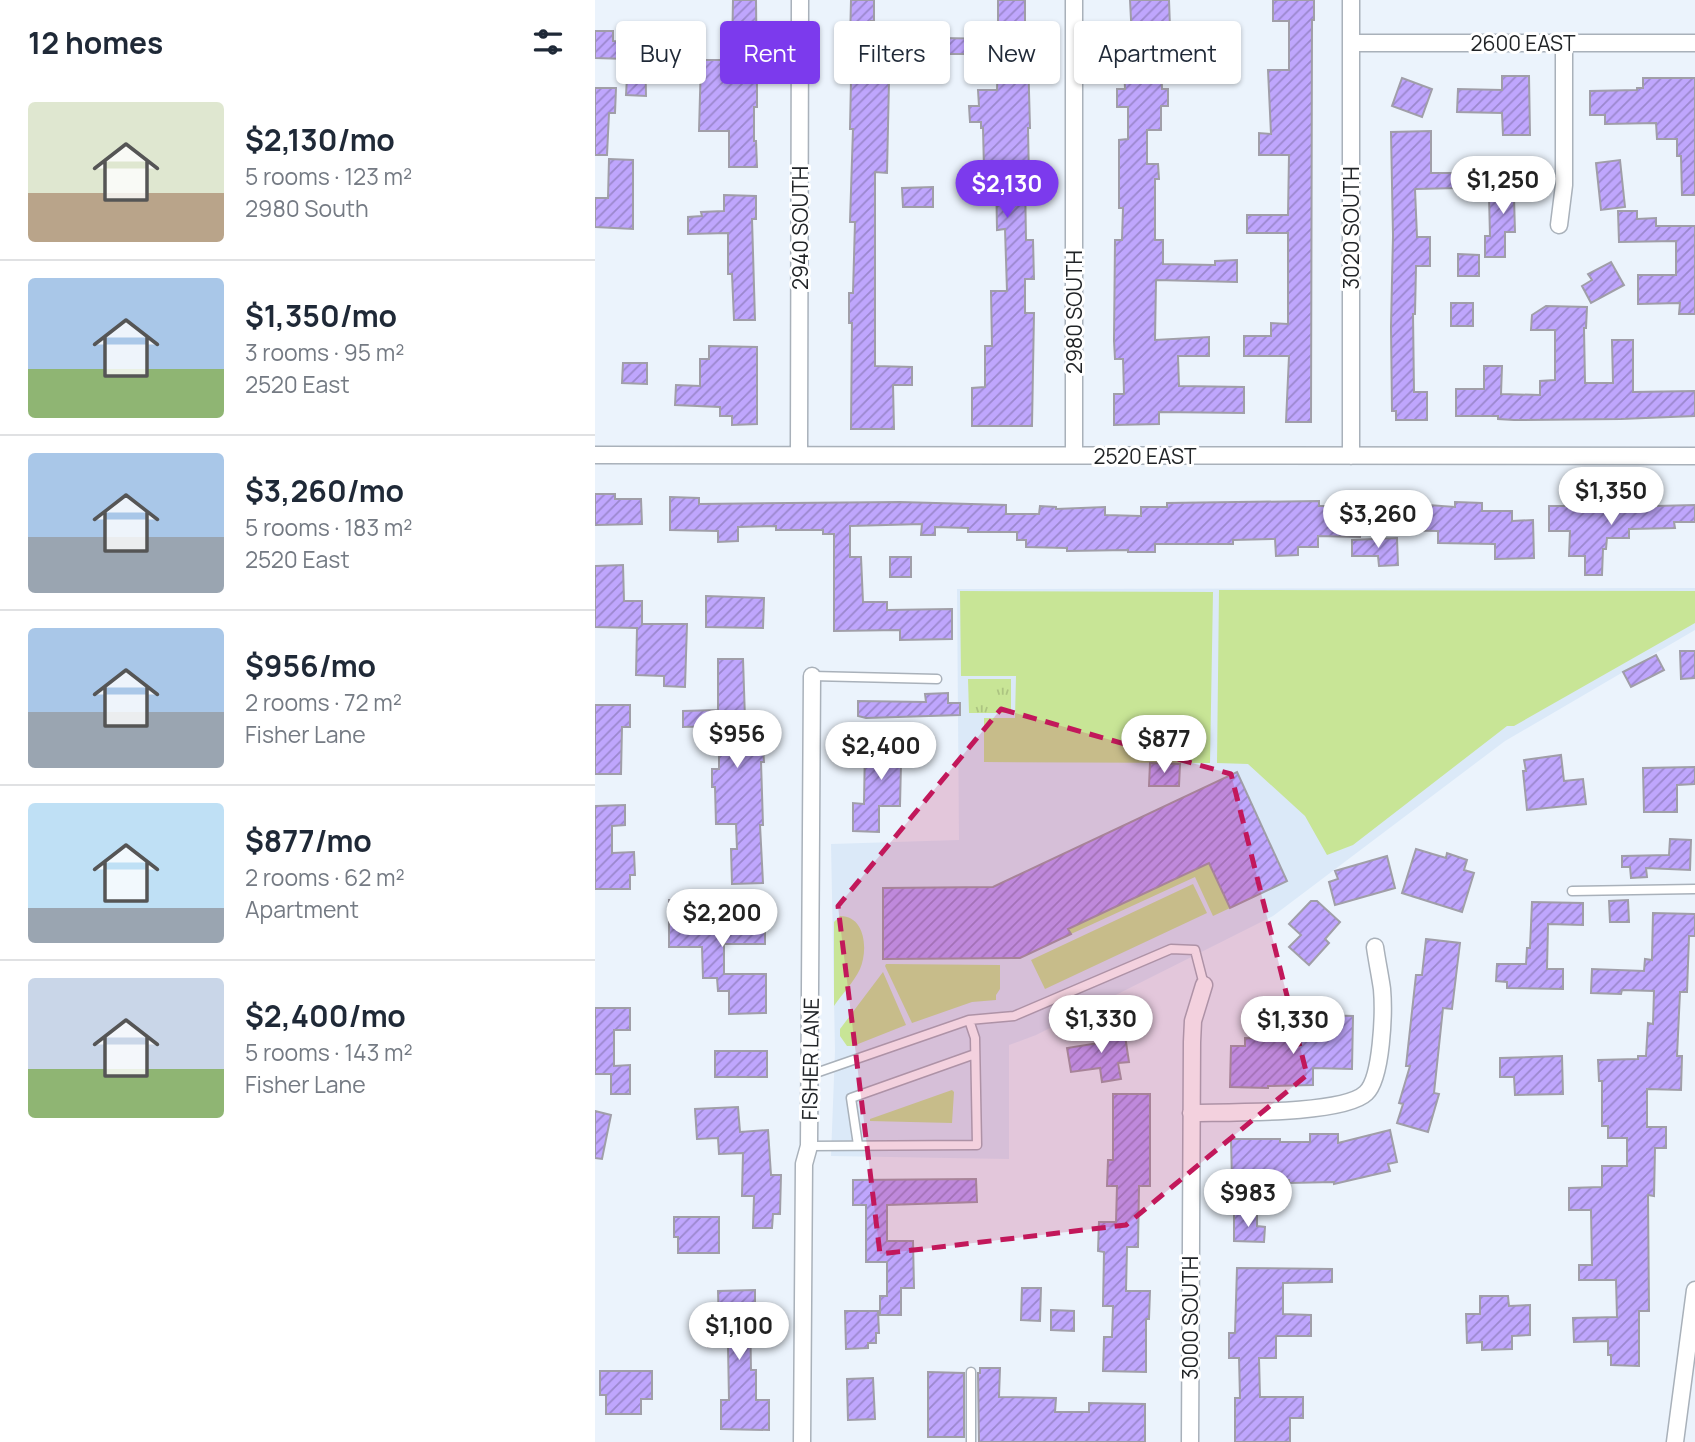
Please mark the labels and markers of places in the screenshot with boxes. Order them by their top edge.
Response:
pin: $1,250 [1446,156,1560,216]
pin: $2,130 [950,160,1064,220]
pin: $1,350 [1554,468,1668,527]
pin: $3,260 [1321,490,1435,550]
pin: $956 [696,710,778,770]
pin: $877 [1123,716,1205,775]
pin: $2,400 [824,722,938,782]
pin: $2,200 [665,890,779,949]
pin: $1,330 [1044,996,1158,1055]
pin: $1,330 [1236,996,1350,1056]
pin: $983 [1207,1170,1289,1229]
pin: $1,100 [682,1302,796,1362]

